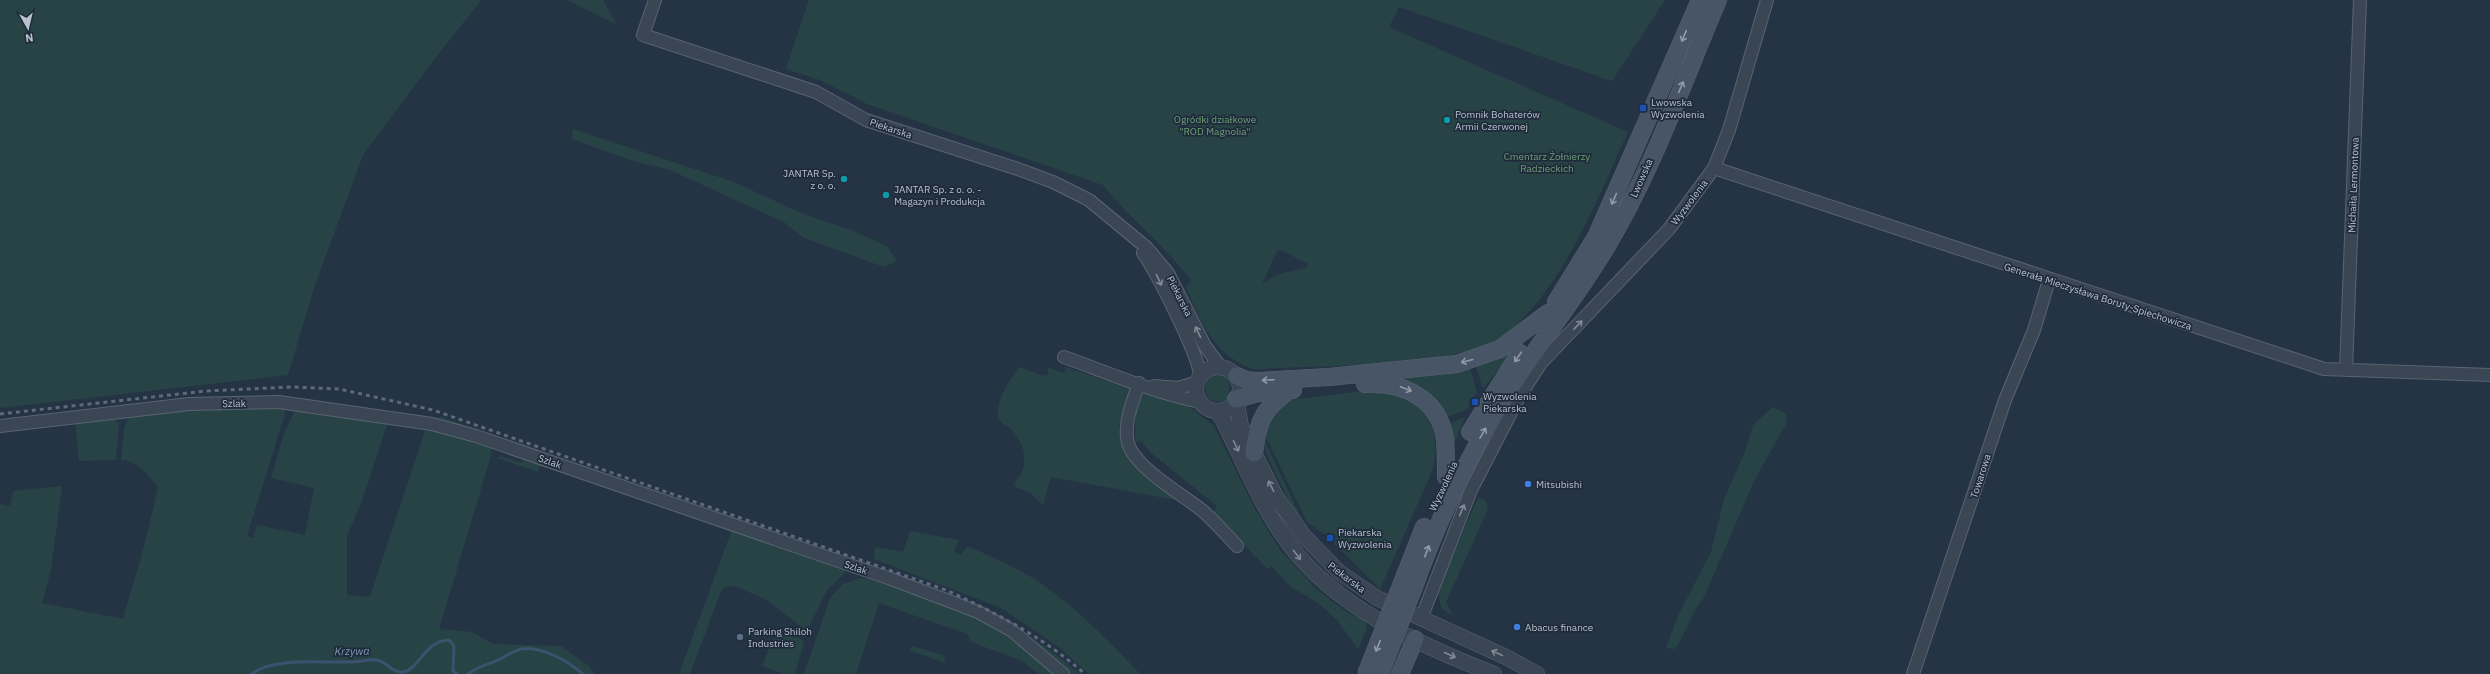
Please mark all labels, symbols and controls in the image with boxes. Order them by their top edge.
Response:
north arrow [8,8,48,48]
one-way arrow [1680,29,1687,41]
text: N [24,30,34,45]
one-way arrow [1678,81,1685,93]
place label: Lwowska Wyzwolenia [1651,96,1705,121]
marker: Lwowska Wyzwolenia [1638,103,1648,113]
place label: Pomnik Bohaterów Armii Czerwonej [1455,108,1540,133]
park label: Ogródki działkowe "ROD Magnolia" [1174,113,1257,138]
marker: Pomnik Bohaterów Armii Czerwonej [1442,115,1452,125]
street label: Piekarska [868,116,914,142]
street label: Michaiła Lermontowa [2345,136,2362,233]
park label: Cmentarz Żołnierzy Radzieckich [1504,150,1590,175]
street label: Lwowska [1627,156,1656,200]
place label: JANTAR Sp. z o. o. [783,167,836,192]
marker: JANTAR Sp. z o. o. [839,174,849,184]
street label: Wyzwolenia [1668,176,1711,228]
place label: JANTAR Sp. z o. o. - Magazyn i Produkcja [894,183,986,208]
marker: JANTAR Sp. z o. o. - Magazyn i Produkcja [881,190,891,200]
one-way arrow [1610,193,1617,205]
street label: Generała Mieczysława Boruty-Spiechowicza [2002,260,2194,333]
one-way arrow [1156,274,1163,286]
street label: Piekarska [1164,274,1196,319]
one-way arrow [1573,320,1583,330]
one-way arrow [1194,327,1201,339]
one-way arrow [1514,351,1522,362]
one-way arrow [1461,358,1474,365]
one-way arrow [1262,376,1275,384]
one-way arrow [1399,386,1411,394]
place label: Wyzwolenia Piekarska [1483,390,1537,415]
street label: Szlak [222,397,247,410]
marker: Wyzwolenia Piekarska [1470,397,1480,407]
one-way arrow [1479,428,1487,440]
one-way arrow [1233,440,1240,452]
street label: Szlak [536,451,564,472]
street label: Towarowa [1967,452,1994,500]
street label: Wyzwolenia [1426,459,1461,513]
place label: Mitsubishi [1536,478,1582,491]
marker: Mitsubishi [1523,479,1533,489]
one-way arrow [1267,480,1274,492]
one-way arrow [1459,504,1467,516]
place label: Piekarska Wyzwolenia [1338,526,1392,551]
marker: Piekarska Wyzwolenia [1325,533,1335,543]
one-way arrow [1424,545,1432,557]
one-way arrow [1293,549,1301,560]
street label: Szlak [842,557,870,578]
street label: Piekarska [1325,559,1369,596]
place label: Abacus finance [1525,621,1594,634]
marker: Abacus finance [1512,622,1522,632]
place label: Parking Shiloh Industries [748,625,812,650]
marker: Parking Shiloh Industries [735,632,745,642]
one-way arrow [1374,639,1381,651]
water label: Krzywa [334,644,370,658]
one-way arrow [1491,649,1503,656]
one-way arrow [1444,652,1456,659]

